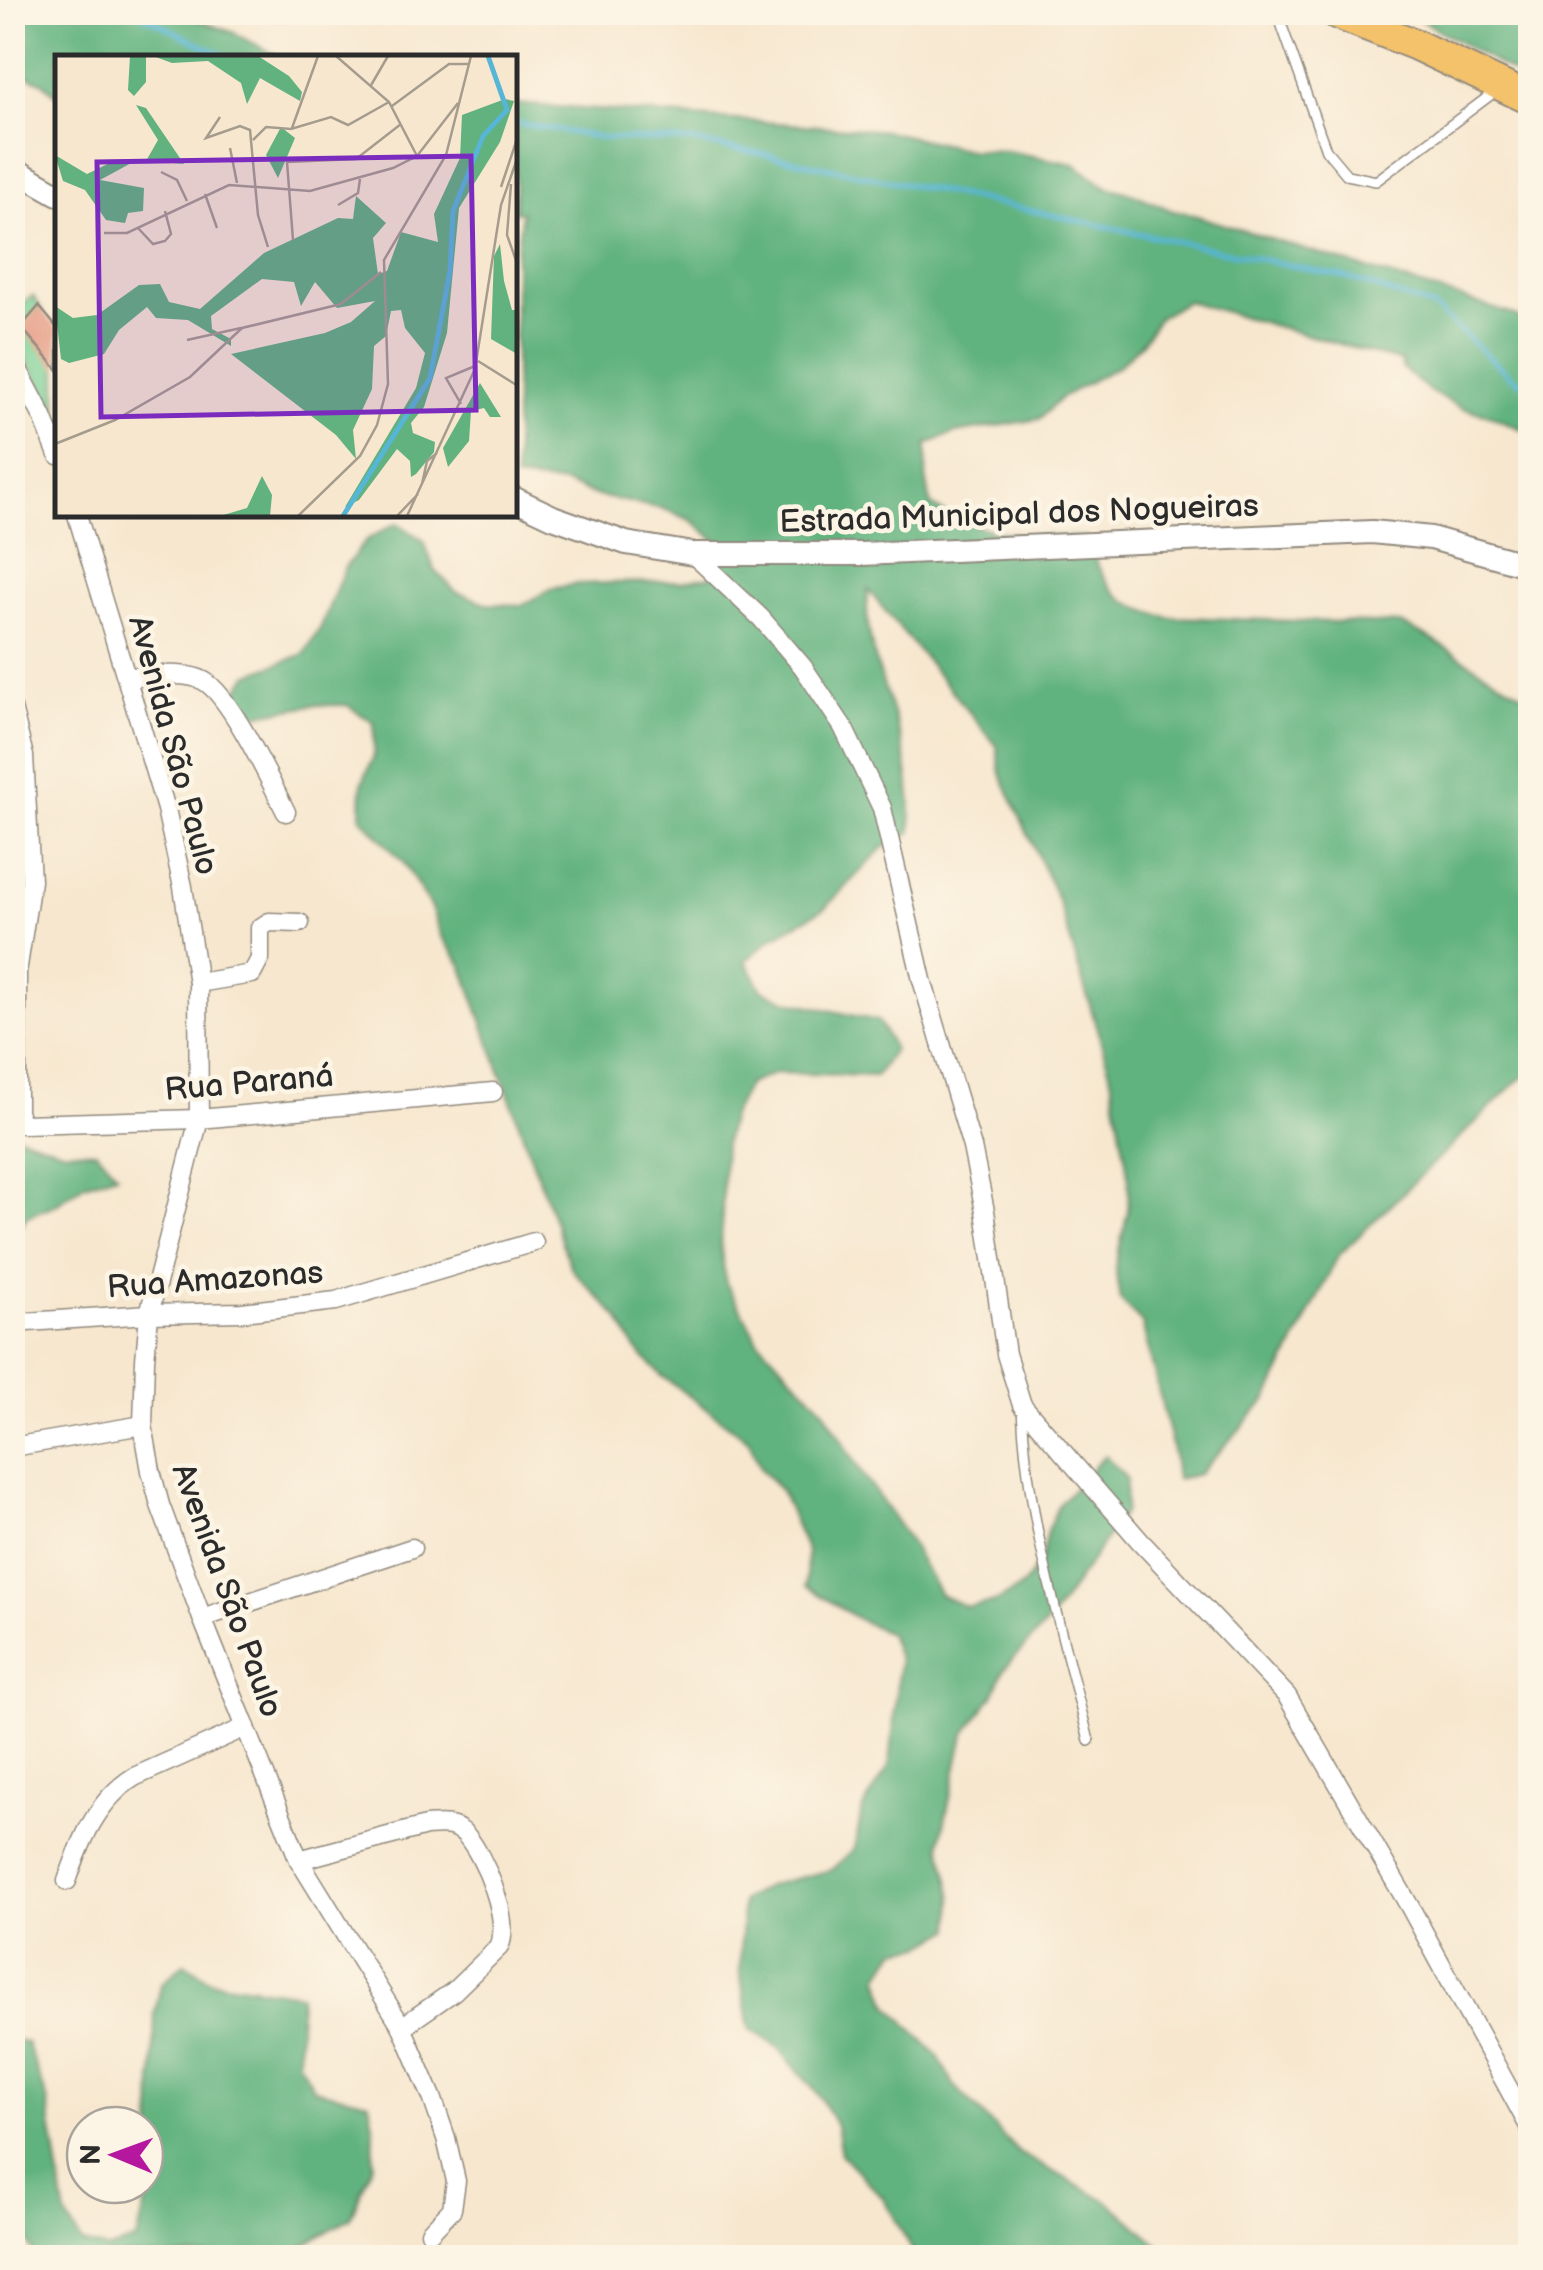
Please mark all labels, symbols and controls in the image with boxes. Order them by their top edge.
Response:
inset map [55,55,518,518]
street label: Estrada Municipal dos Nogueiras [779,487,1260,542]
street label: Avenida São Paulo [119,611,226,879]
street label: Rua Paraná [163,1057,335,1110]
street label: Rua Amazonas [106,1253,325,1308]
street label: Avenida São Paulo [163,1458,291,1723]
north arrow [65,2105,165,2205]
text: N [75,2144,108,2165]

